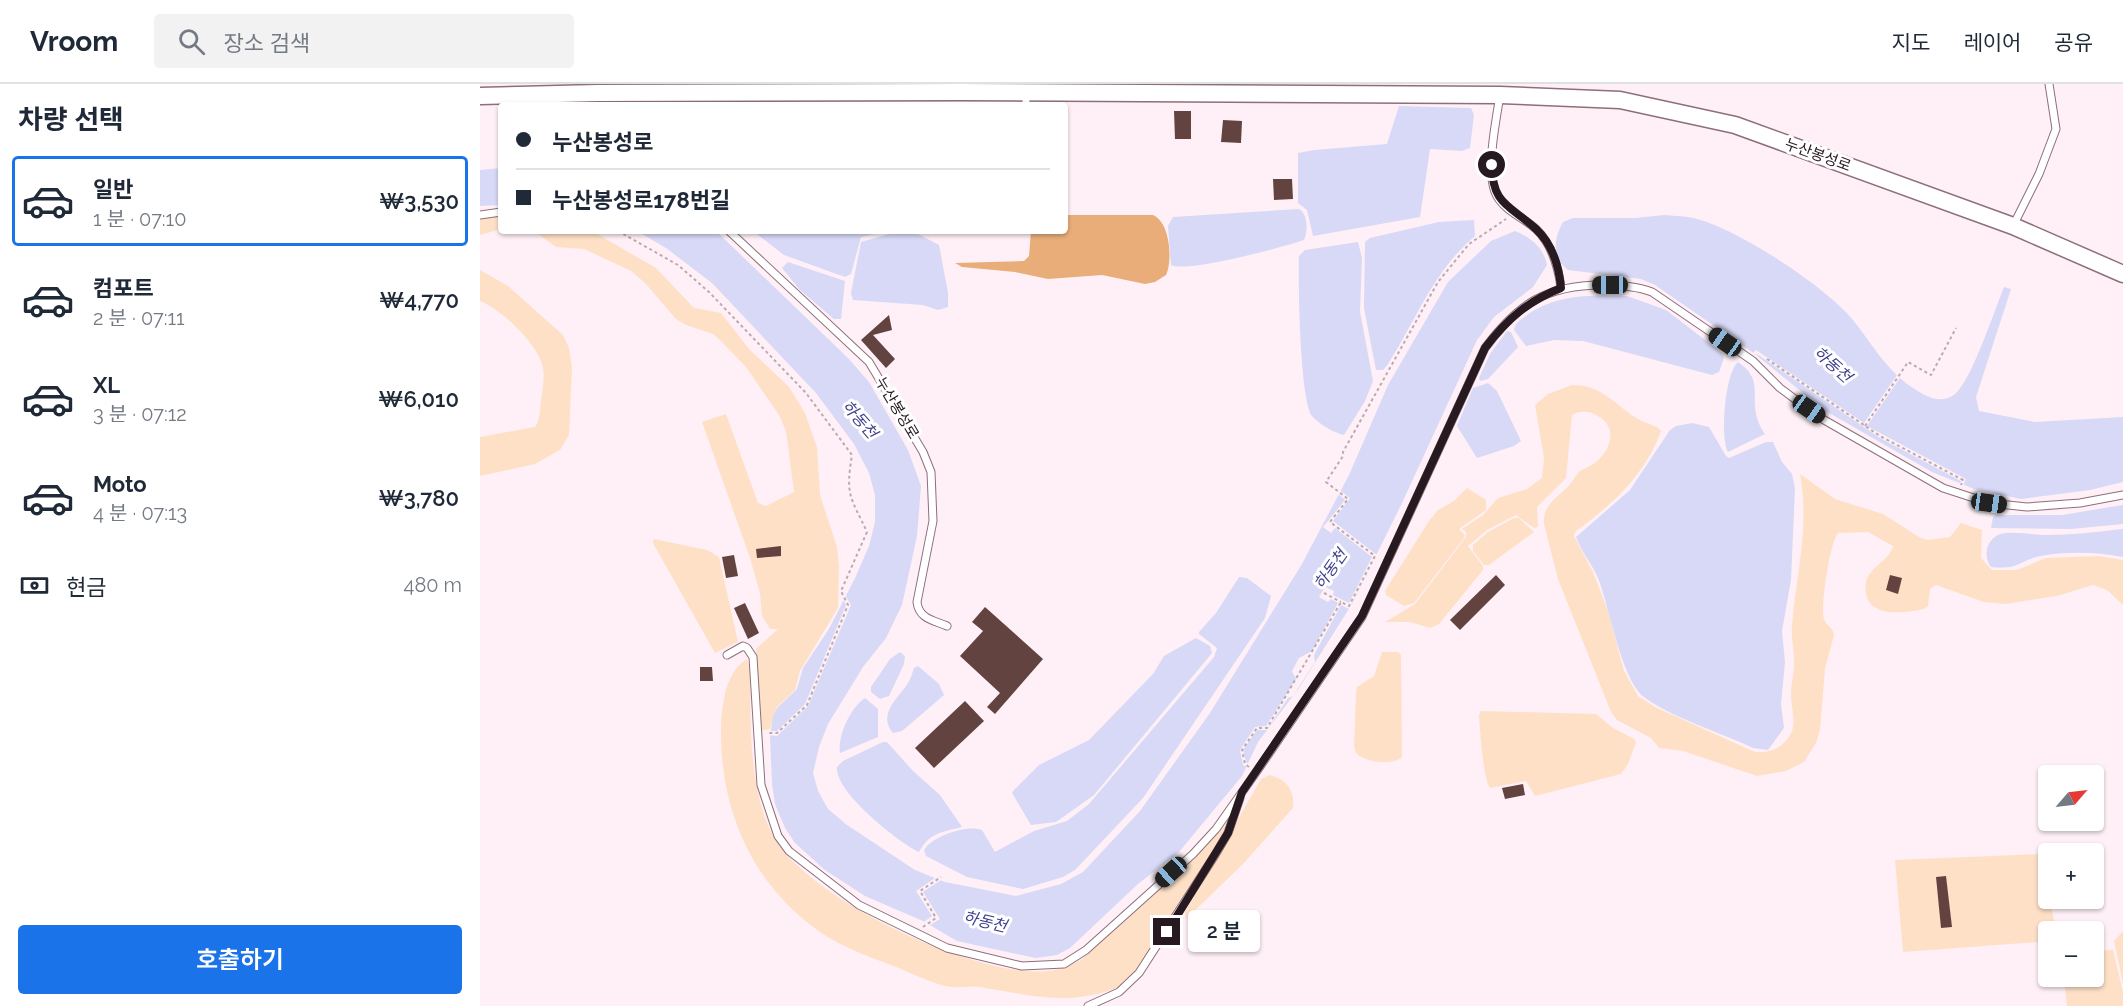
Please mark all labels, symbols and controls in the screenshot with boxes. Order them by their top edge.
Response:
search box [154,14,574,68]
text: Vroom [30,25,118,58]
icon: search [175,25,208,58]
text: 장소 검색 [223,30,310,56]
text: 지도 [1892,30,1930,55]
text: 레이어 [1963,30,2021,55]
text: 공유 [2054,30,2093,55]
text: 차량 선택 [18,104,124,135]
text: 누산봉성로 [552,129,653,155]
street label: 누산봉성로 [1782,135,1854,175]
route start [1478,151,1505,178]
icon: car [21,174,75,228]
text: 일반 [93,176,133,202]
text: 누산봉성로178번길 [552,187,730,213]
text: ₩3,530 [379,188,459,214]
text: 1 분 · 07:10 [93,207,186,231]
icon: car [21,273,75,327]
text: 컴포트 [93,275,154,301]
car [1592,276,1628,294]
text: ₩4,770 [379,287,459,313]
text: 2 분 · 07:11 [93,306,185,330]
car [1705,324,1745,360]
water label: 하동천 [1810,343,1857,388]
icon: car [21,372,75,426]
text: XL [93,372,120,398]
street label: 누산봉성로 [872,374,922,442]
text: ₩6,010 [378,386,459,412]
car [1789,391,1829,427]
water label: 하동천 [838,396,883,444]
text: 3 분 · 07:12 [93,402,187,426]
icon: car [21,471,75,525]
text: Moto [93,471,147,497]
text: ₩3,780 [379,485,459,511]
car [1970,492,2008,514]
text: 4 분 · 07:13 [93,501,187,525]
water label: 하동천 [1310,544,1352,593]
icon: cash [18,569,51,602]
text: 480 m [404,573,462,597]
text: 현금 [66,574,106,600]
north arrow [2038,765,2104,831]
map controls [2038,765,2104,987]
button: + [2038,843,2104,909]
car [1152,853,1190,891]
water label: 하동천 [961,907,1011,937]
callout: 2 분 [1188,911,1260,953]
route end [1153,918,1180,945]
text: 2 분 [1207,919,1241,943]
button: − [2038,921,2104,987]
button: 호출하기 [18,925,462,994]

